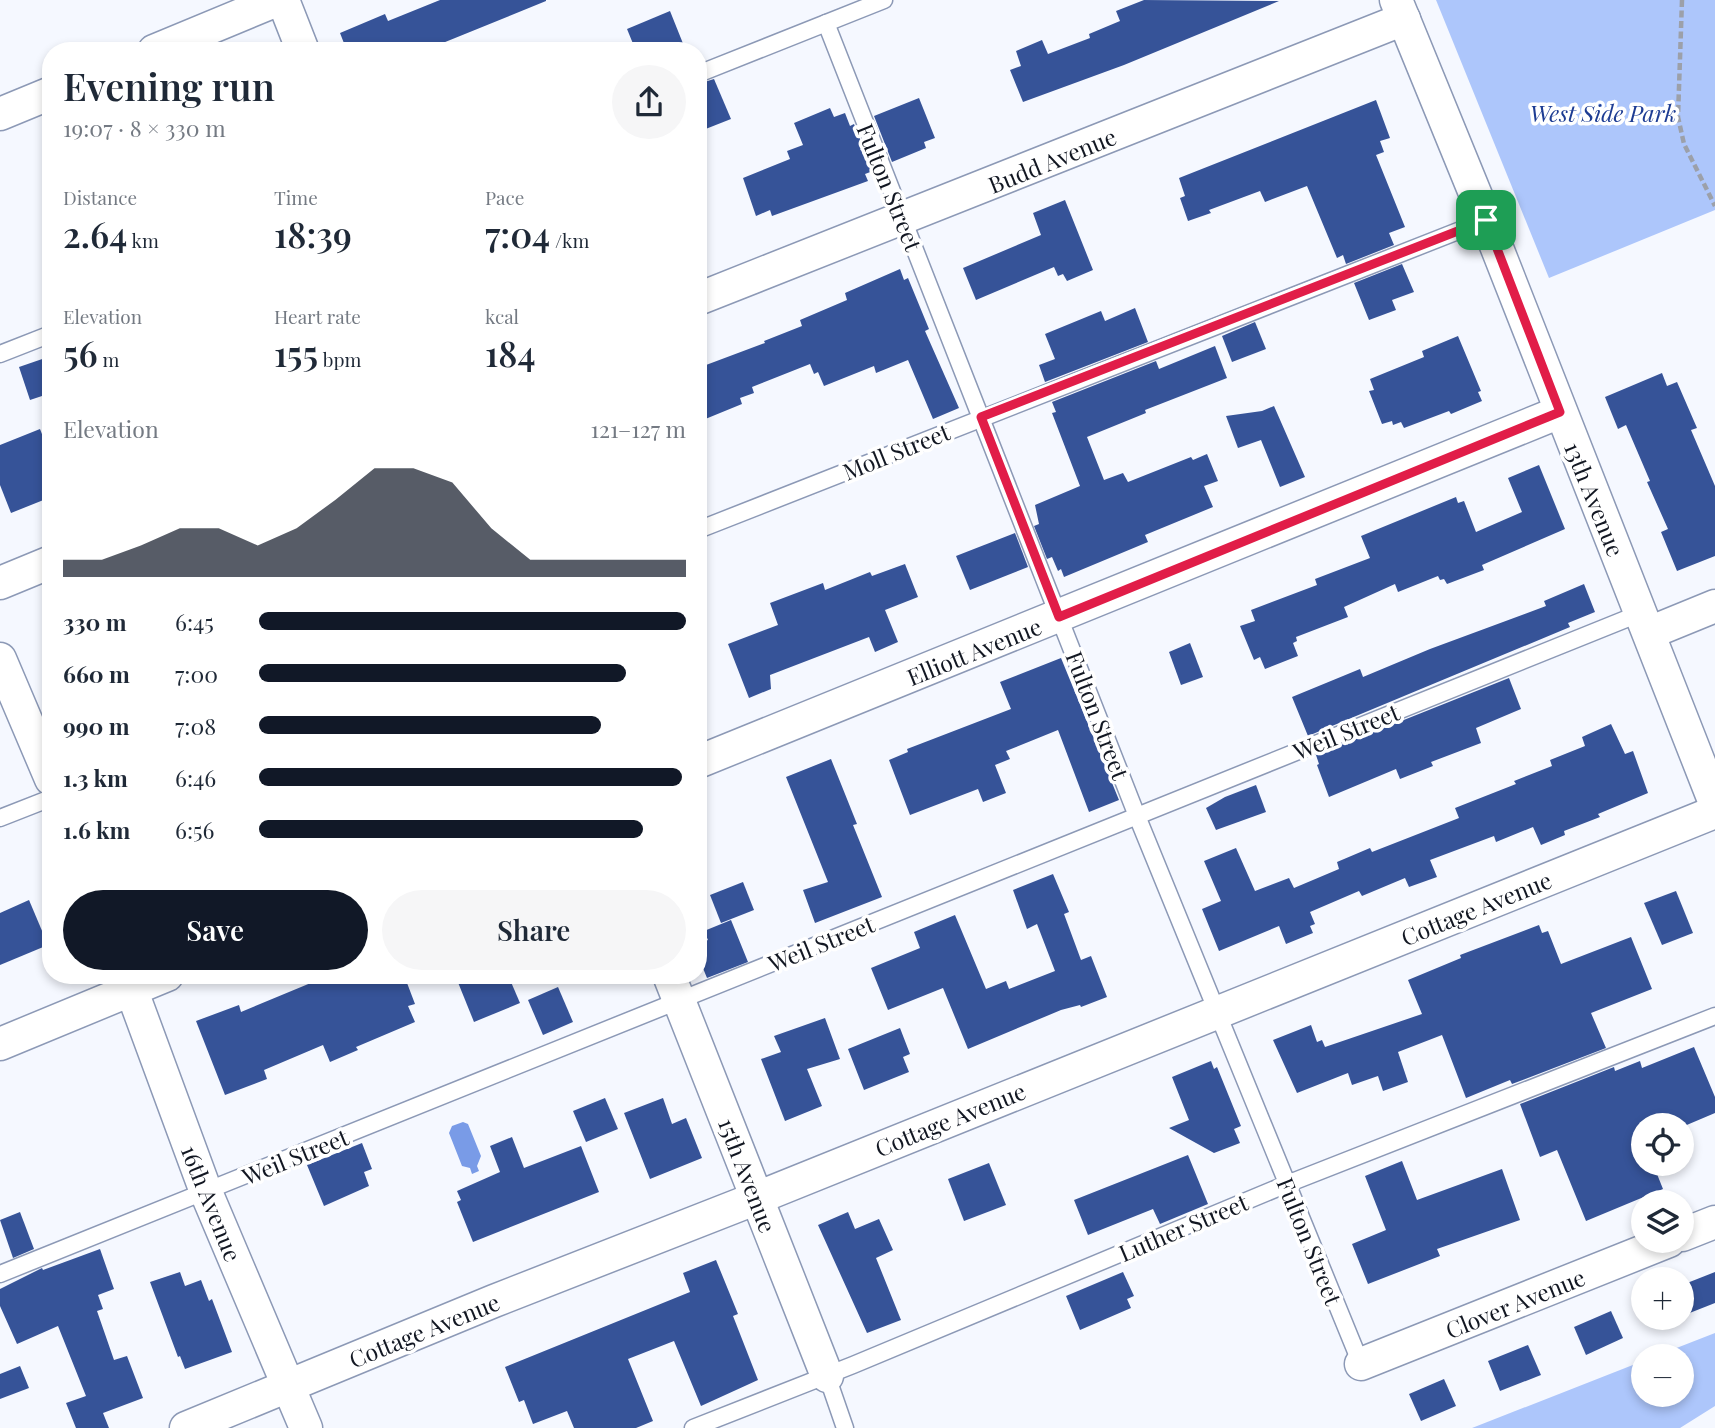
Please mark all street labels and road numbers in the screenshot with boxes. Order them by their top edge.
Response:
street label: Fulton Street [850,119,930,256]
street label: Budd Avenue [983,120,1121,200]
street label: Moll Street [838,415,955,486]
street label: 13th Avenue [1558,437,1632,561]
street label: Elliott Avenue [902,610,1046,692]
street label: Fulton Street [1059,646,1137,784]
street label: Weil Street [1287,695,1404,767]
street label: Cottage Avenue [1396,864,1556,952]
street label: Weil Street [762,907,879,979]
street label: Cottage Avenue [870,1075,1030,1163]
street label: 15th Avenue [712,1113,784,1237]
street label: Weil Street [236,1120,353,1192]
street label: 16th Avenue [175,1140,249,1266]
street label: Fulton Street [1270,1173,1350,1310]
street label: Luther Street [1114,1186,1253,1268]
street label: Clover Avenue [1441,1261,1589,1345]
street label: Cottage Avenue [344,1286,504,1374]

